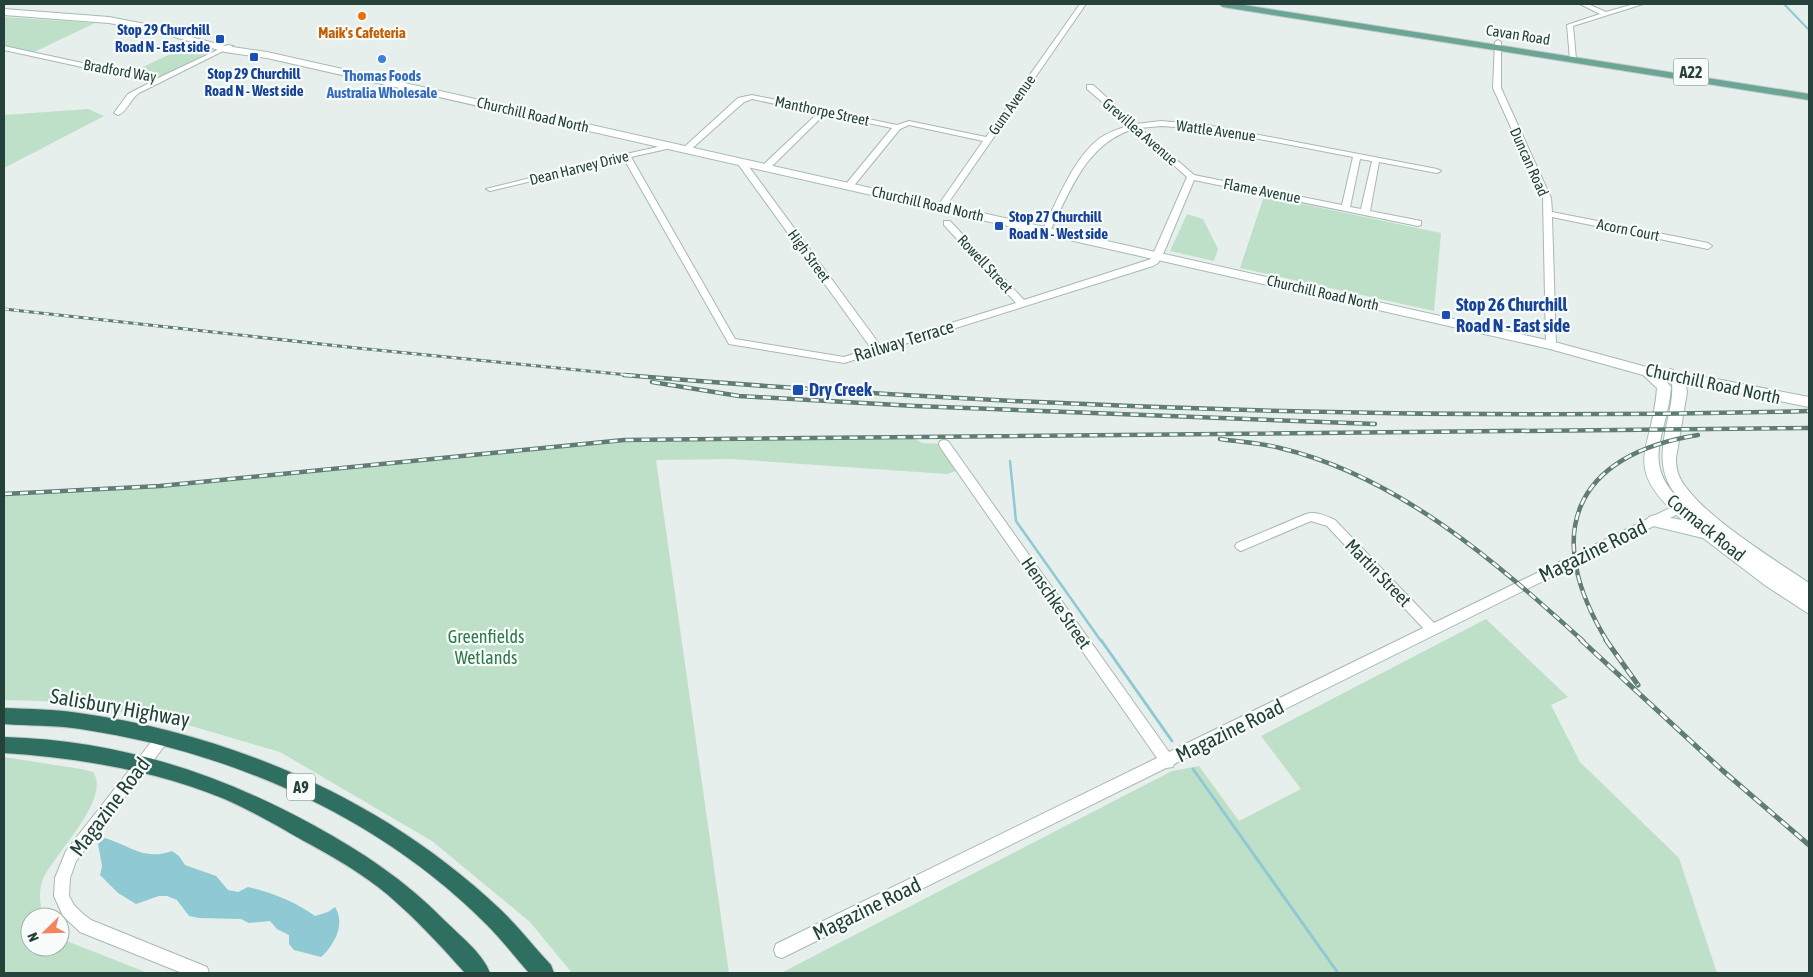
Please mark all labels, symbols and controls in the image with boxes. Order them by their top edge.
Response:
marker: Maik's Cafeteria [356,10,368,22]
place label: Stop 29 Churchill Road N - East side [115,21,211,55]
street label: Cavan Road [1485,21,1551,48]
place label: Maik's Cafeteria [318,24,406,41]
marker: Stop 29 Churchill Road N - East side [214,33,226,45]
marker: Stop 29 Churchill Road N - West side [248,51,260,63]
marker: Thomas Foods Australia Wholesale [376,53,388,65]
street label: Bradford Way [82,56,158,85]
road number: A22 [1674,58,1708,86]
place label: Stop 29 Churchill Road N - West side [205,65,304,99]
place label: Thomas Foods Australia Wholesale [326,67,437,101]
street label: Gum Avenue [985,71,1039,138]
street label: Manthorpe Street [773,92,871,129]
street label: Churchill Road North [475,93,591,136]
street label: Grevillea Avenue [1099,94,1181,169]
street label: Wattle Avenue [1175,117,1257,145]
street label: Duncan Road [1507,125,1552,199]
street label: Dean Harvey Drive [527,147,630,188]
street label: Flame Avenue [1222,175,1302,206]
street label: Churchill Road North [870,182,986,225]
place label: Stop 27 Churchill Road N - West side [1009,208,1108,242]
street label: Acorn Court [1595,215,1661,244]
marker: Stop 27 Churchill Road N - West side [993,220,1005,232]
street label: High Street [785,226,834,285]
street label: Rowell Street [954,231,1016,296]
street label: Churchill Road North [1265,271,1381,314]
place label: Stop 26 Churchill Road N - East side [1456,294,1570,336]
marker: Stop 26 Churchill Road N - East side [1440,309,1452,321]
street label: Railway Terrace [851,315,956,366]
street label: Churchill Road North [1644,359,1782,408]
place label: Dry Creek [809,379,873,400]
marker: Dry Creek [791,383,805,397]
street label: Cormack Road [1663,490,1750,566]
street label: Magazine Road [1535,514,1651,587]
street label: Martin Street [1341,535,1416,611]
street label: Henschke Street [1017,553,1096,652]
park label: Greenfields Wetlands [448,626,524,668]
street label: Salisbury Highway [49,683,192,731]
street label: Magazine Road [1172,694,1288,767]
street label: Magazine Road [64,752,154,860]
road number: A9 [287,774,315,800]
street label: Magazine Road [809,872,925,945]
north arrow [20,907,70,957]
text: N [24,930,42,944]

